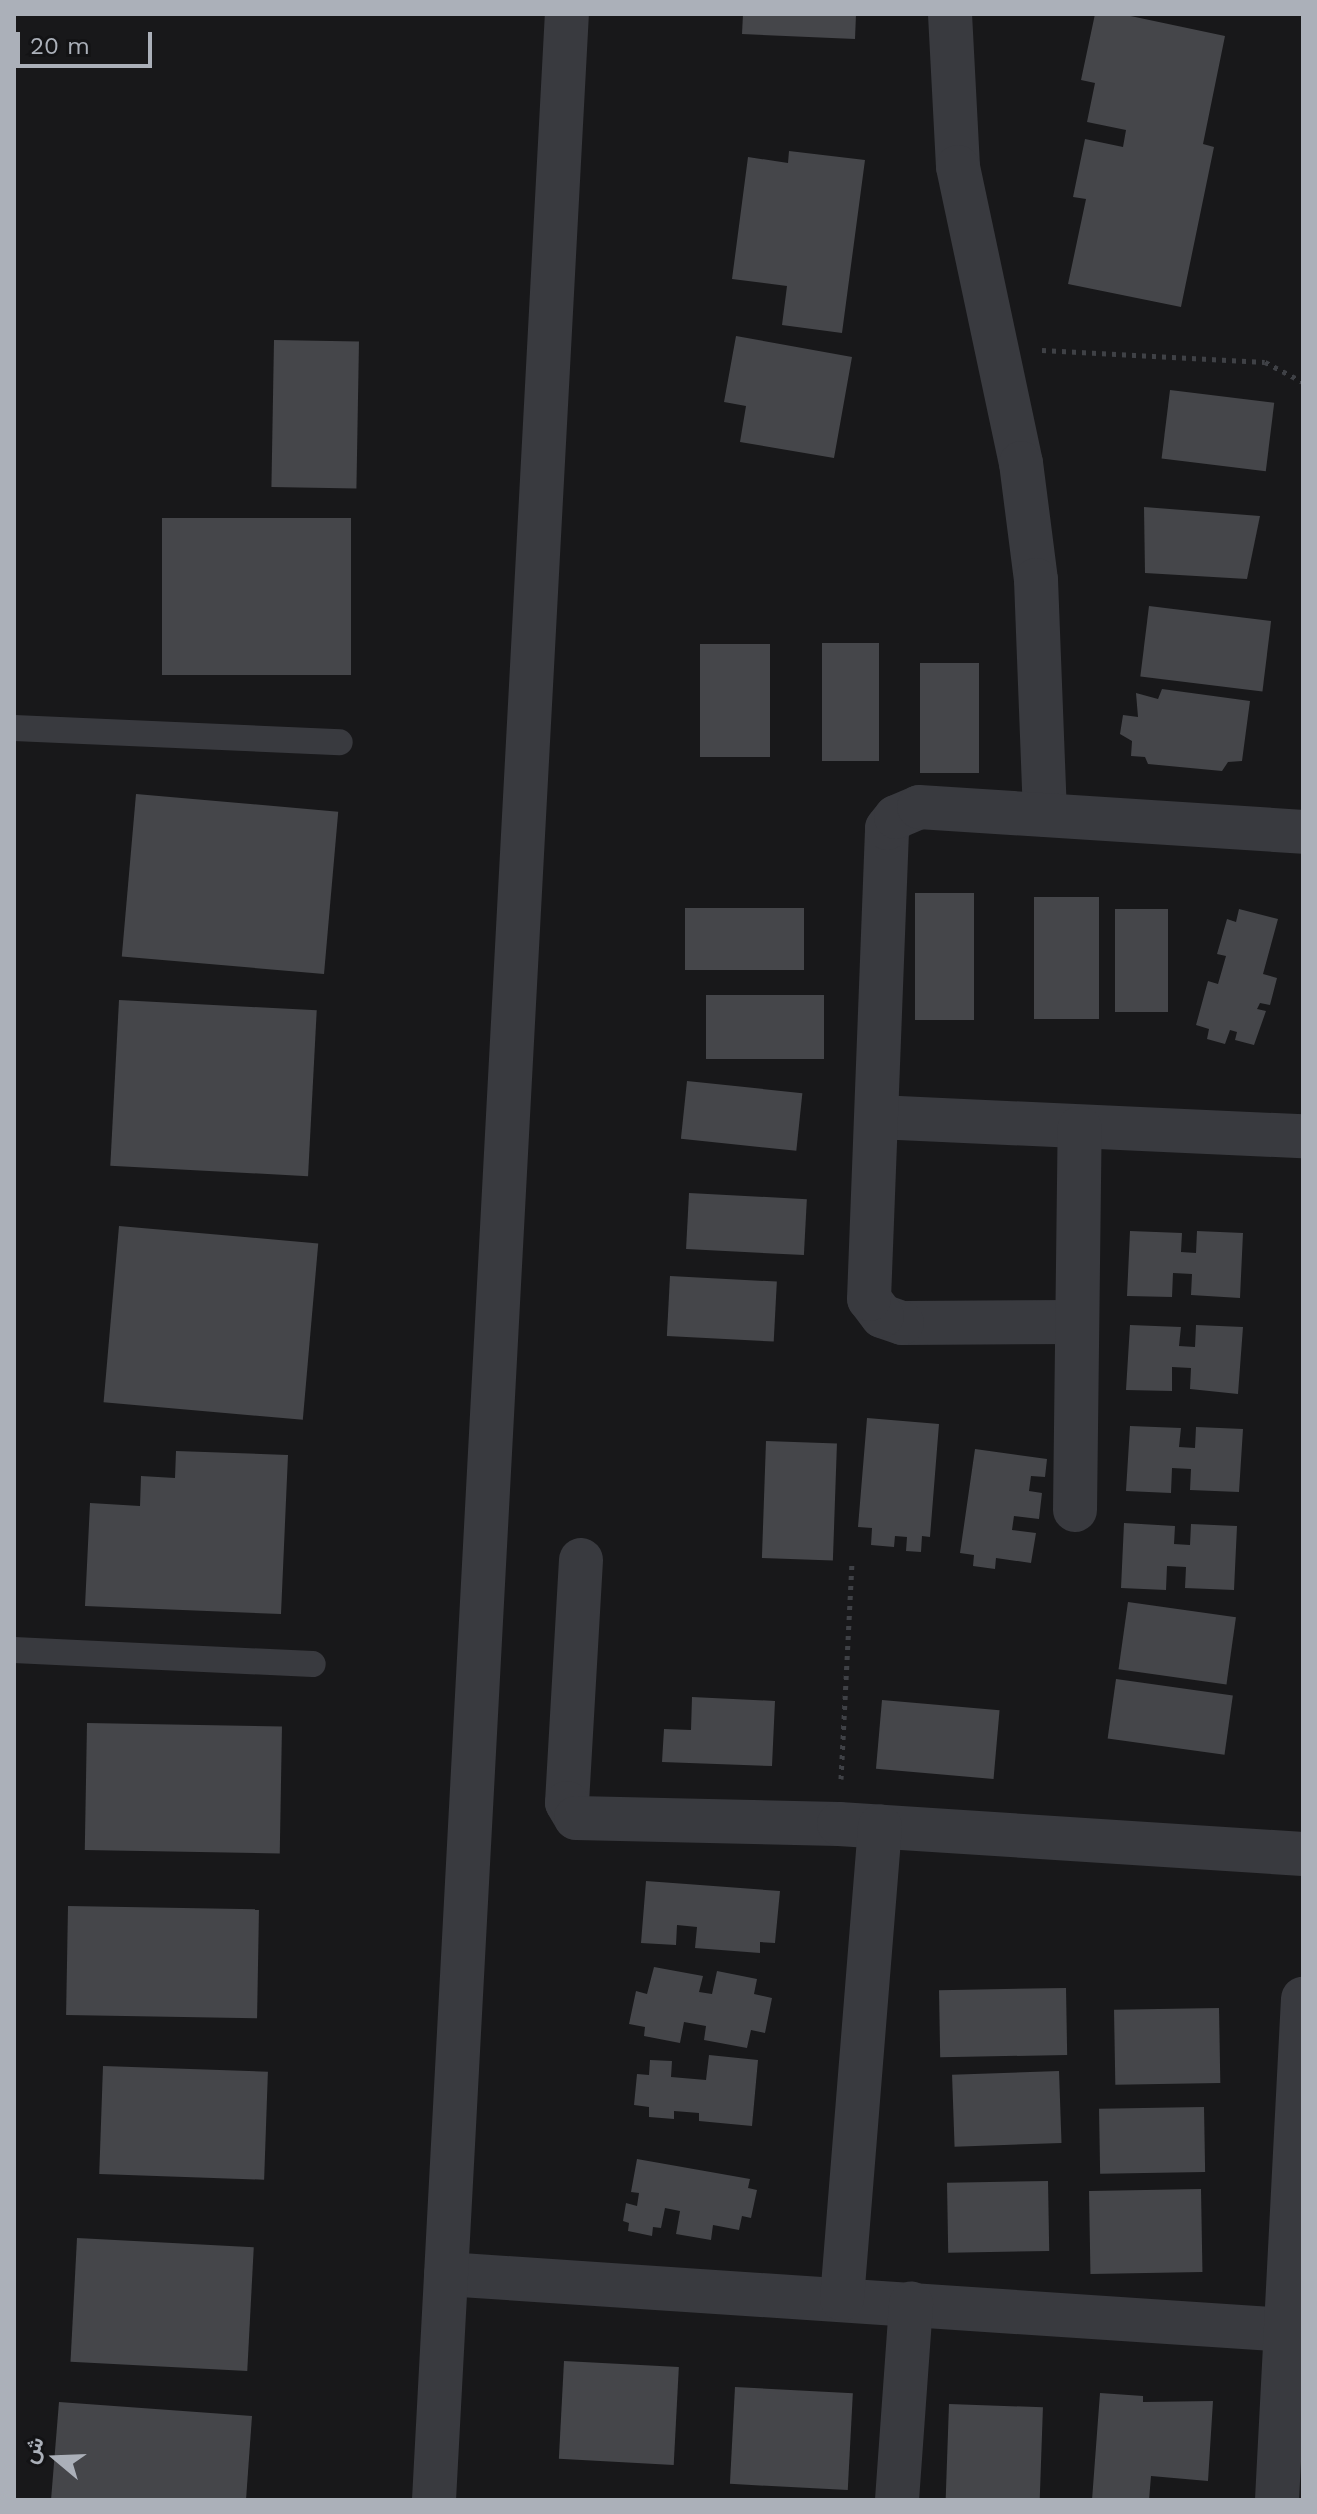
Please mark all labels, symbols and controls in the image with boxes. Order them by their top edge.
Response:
scale bar [20,16,156,66]
text: 20 m [30,32,90,60]
north arrow [16,2418,96,2498]
text: ش [17,2433,49,2467]

